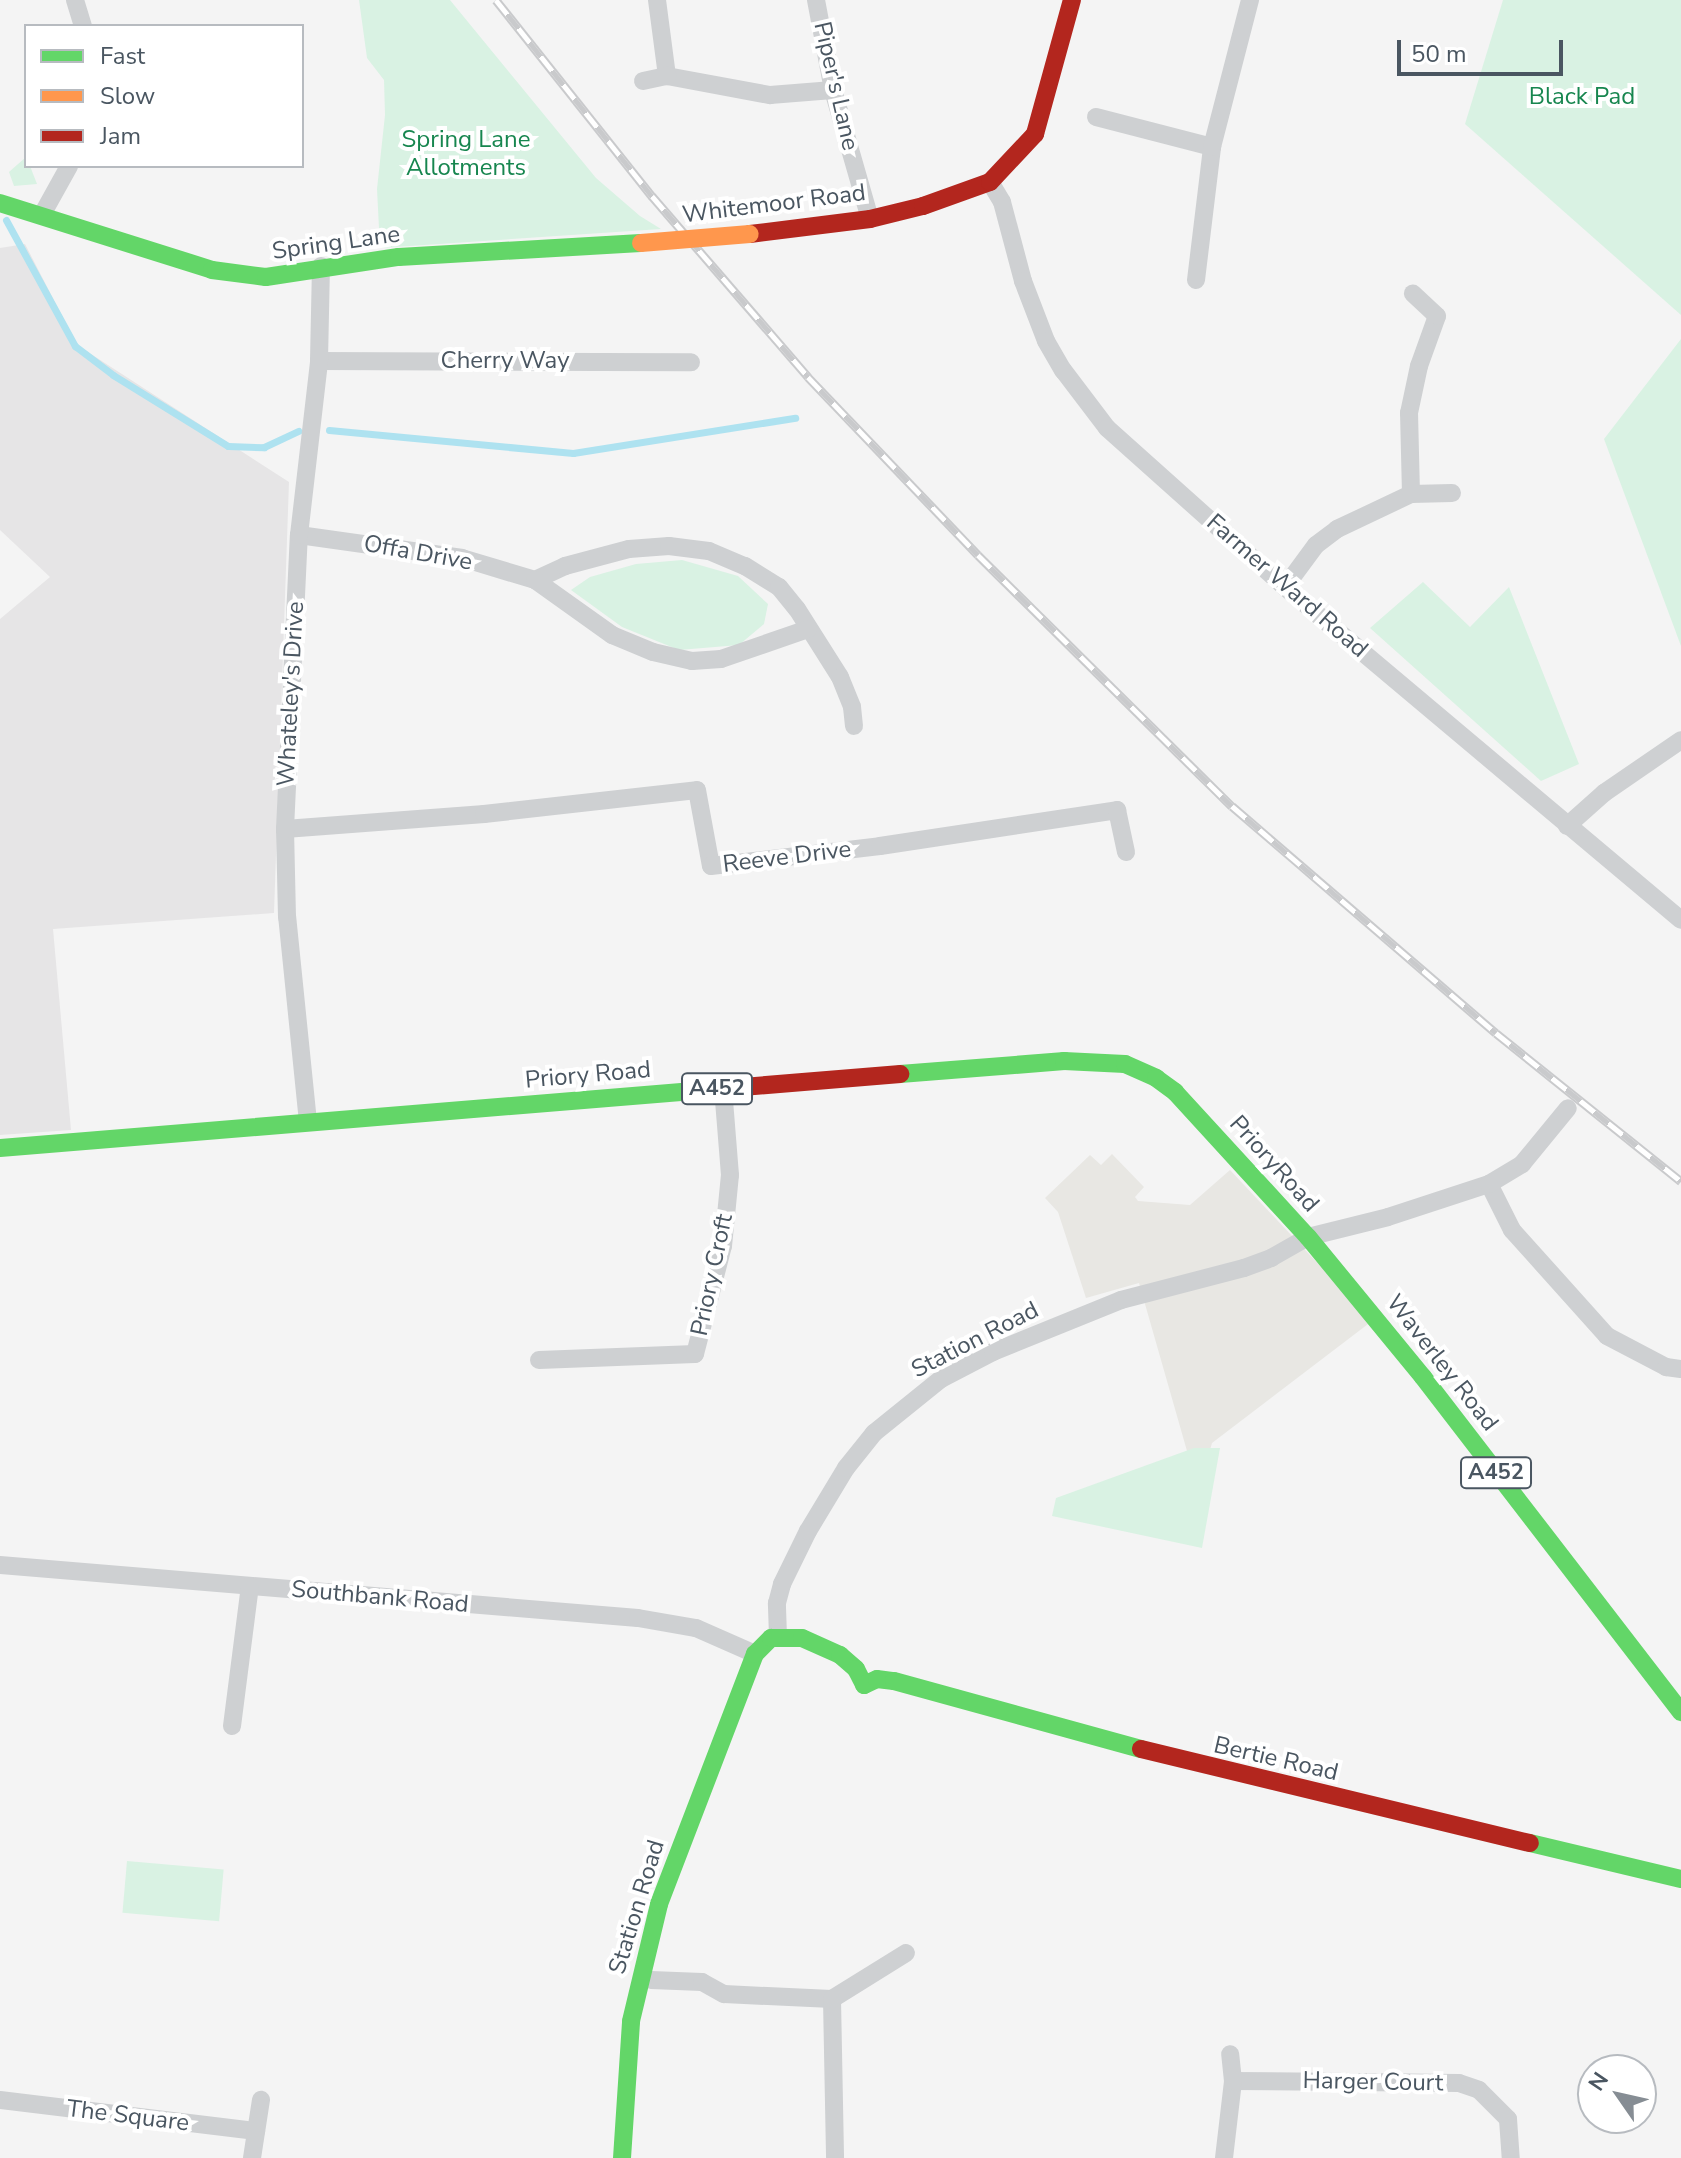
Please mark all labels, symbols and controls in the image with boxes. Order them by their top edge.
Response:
street label: Piper's Lane [807,19,865,153]
legend [24,24,304,168]
scale bar [1401,24,1567,74]
text: 50 m [1411,38,1467,70]
text: Fast [100,40,145,72]
text: Slow [100,80,155,112]
park label: Black Pad [1529,83,1635,111]
text: Jam [100,120,141,152]
park label: Spring Lane Allotments [402,126,530,182]
street label: Whitemoor Road [681,178,867,230]
street label: Spring Lane [270,220,402,266]
street label: Cherry Way [441,347,569,375]
street label: Farmer Ward Road [1200,508,1374,664]
street label: Offa Drive [361,529,475,577]
street label: Whateley's Drive [272,601,310,787]
street label: Reeve Drive [721,835,853,879]
street label: Priory Road [524,1055,652,1095]
road number: A452 [681,1071,753,1107]
street label: PrioryRoad [1223,1110,1325,1218]
street label: Priory Croft [685,1211,739,1339]
street label: Waverley Road [1380,1289,1504,1437]
street label: Station Road [907,1296,1043,1384]
road number: A452 [1460,1455,1532,1491]
street label: Southbank Road [290,1575,470,1619]
street label: Bertie Road [1211,1731,1341,1787]
street label: Station Road [603,1836,671,1978]
north arrow [1577,2054,1657,2134]
street label: Harger Court [1302,2066,1444,2098]
text: N [1582,2066,1616,2097]
street label: The Square [65,2094,191,2138]

